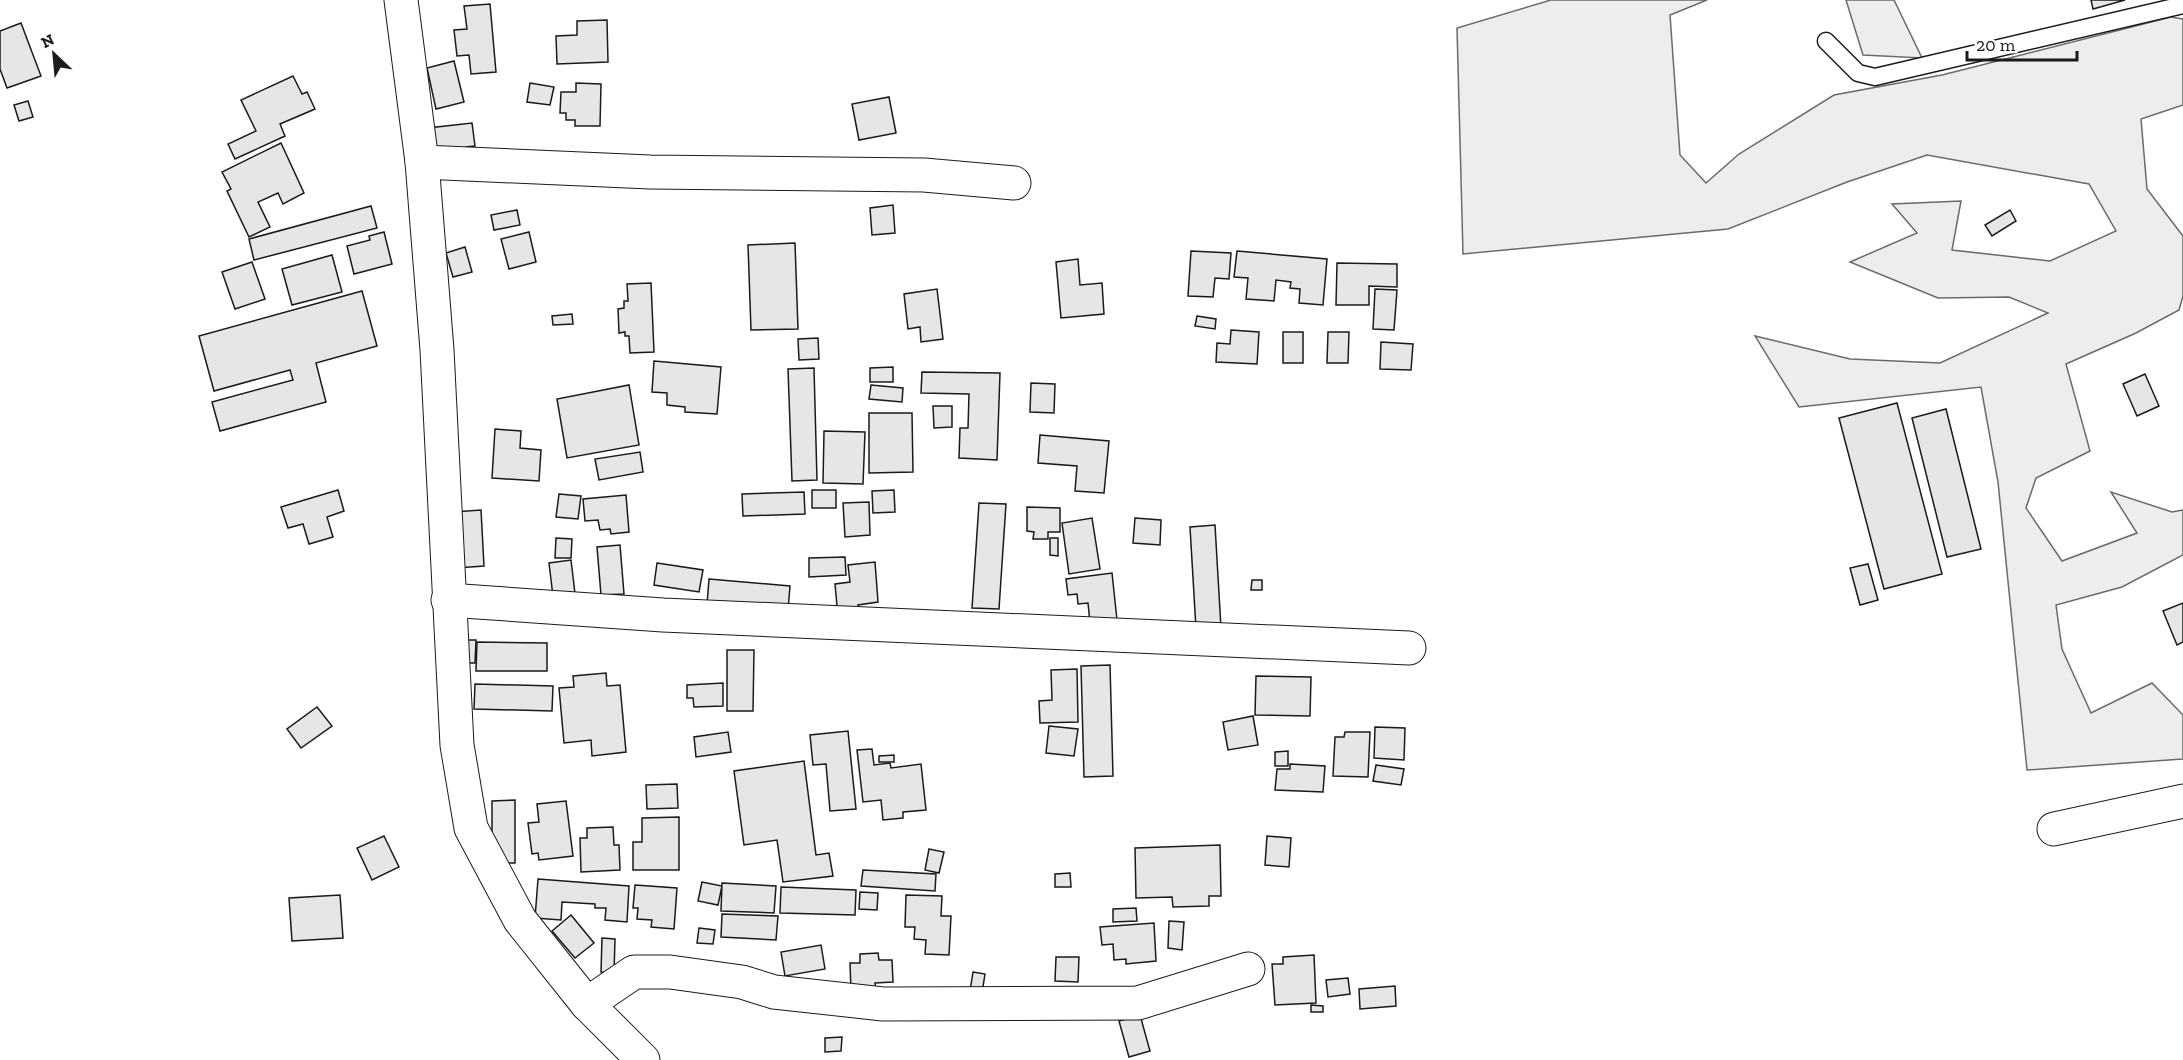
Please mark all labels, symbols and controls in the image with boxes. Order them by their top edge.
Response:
north arrow [24,24,84,84]
scale bar [1967,24,2076,62]
text: N [38,30,57,52]
text: 20 m [1976,34,2016,56]

